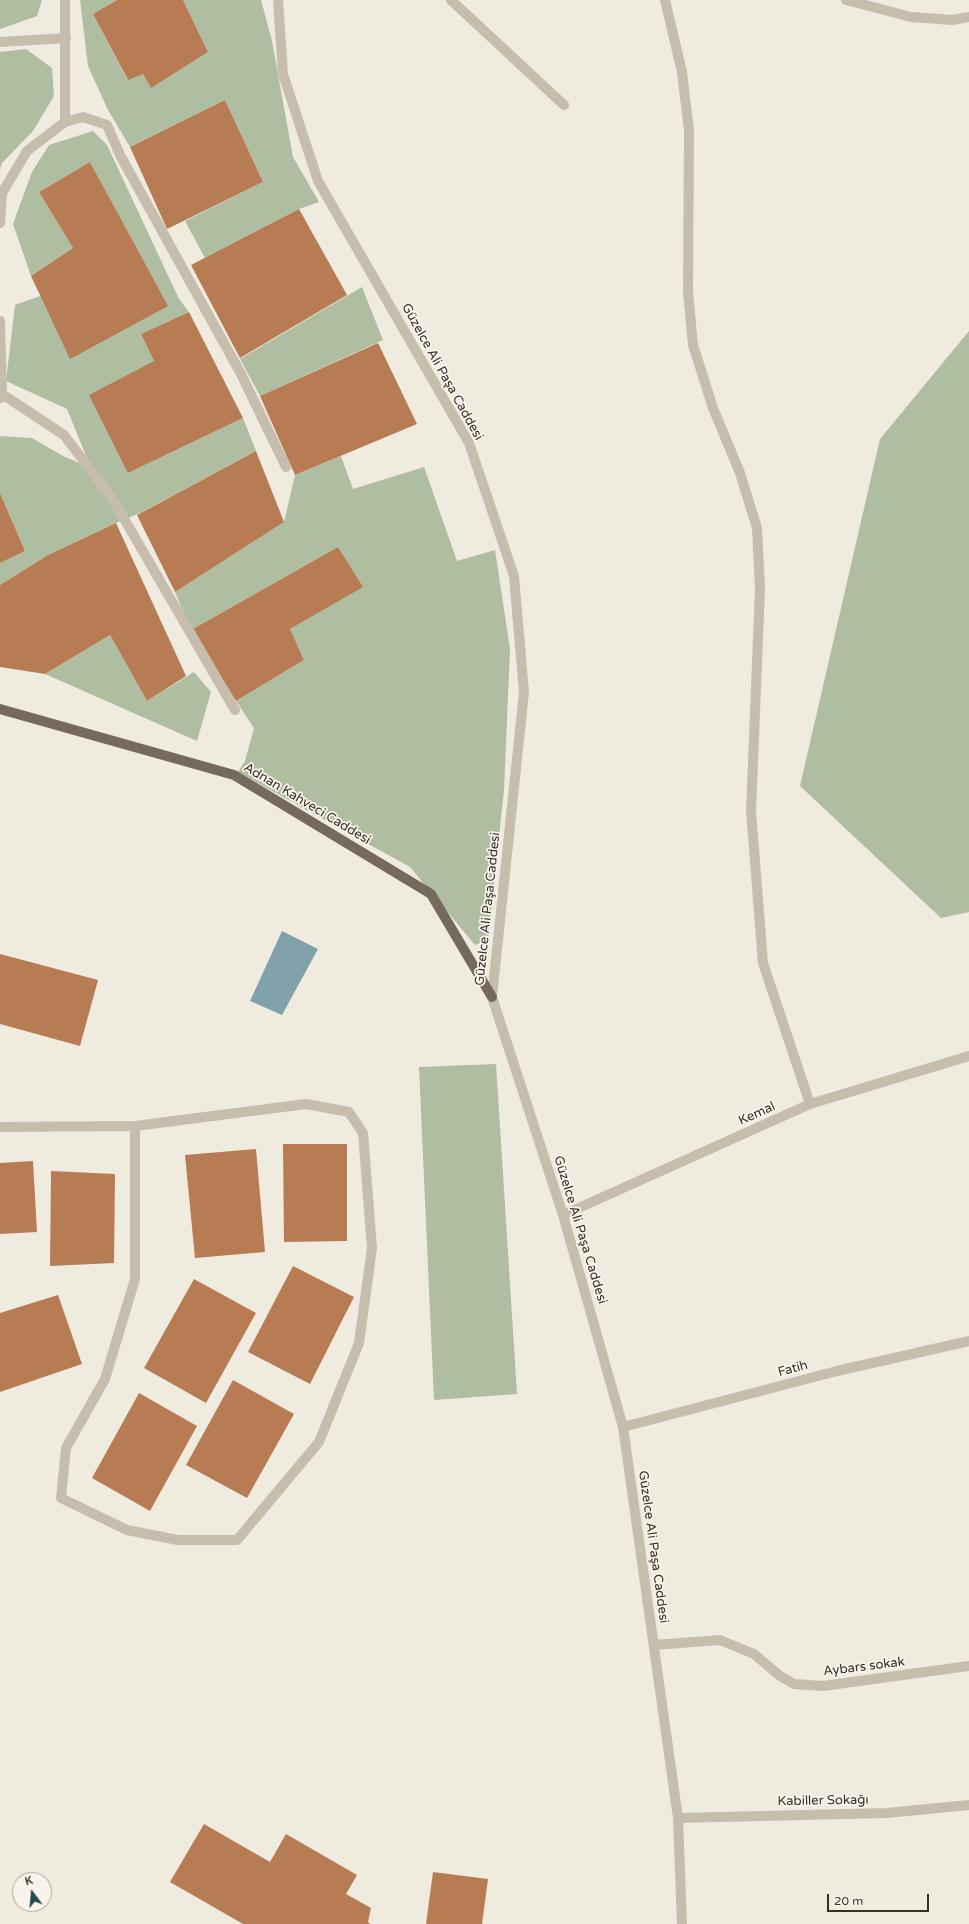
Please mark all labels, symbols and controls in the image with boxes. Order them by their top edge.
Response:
street label: Güzelce Ali Paşa Caddesi [398,301,486,443]
street label: Adnan Kahveci Caddesi [241,760,373,848]
street label: Güzelce Ali Paşa Caddesi [472,832,504,986]
street label: Kemal [736,1099,778,1129]
street label: Güzelce Ali Paşa Caddesi [550,1154,610,1306]
street label: Fatih [776,1358,810,1380]
street label: Güzelce Ali Paşa Caddesi [635,1470,671,1624]
street label: Aybars sokak [822,1654,906,1680]
street label: Kabiller Sokağı [777,1792,869,1810]
north arrow [12,1872,52,1912]
text: K [23,1874,34,1888]
scale bar [829,1886,931,1912]
text: 20 m [834,1894,863,1908]

